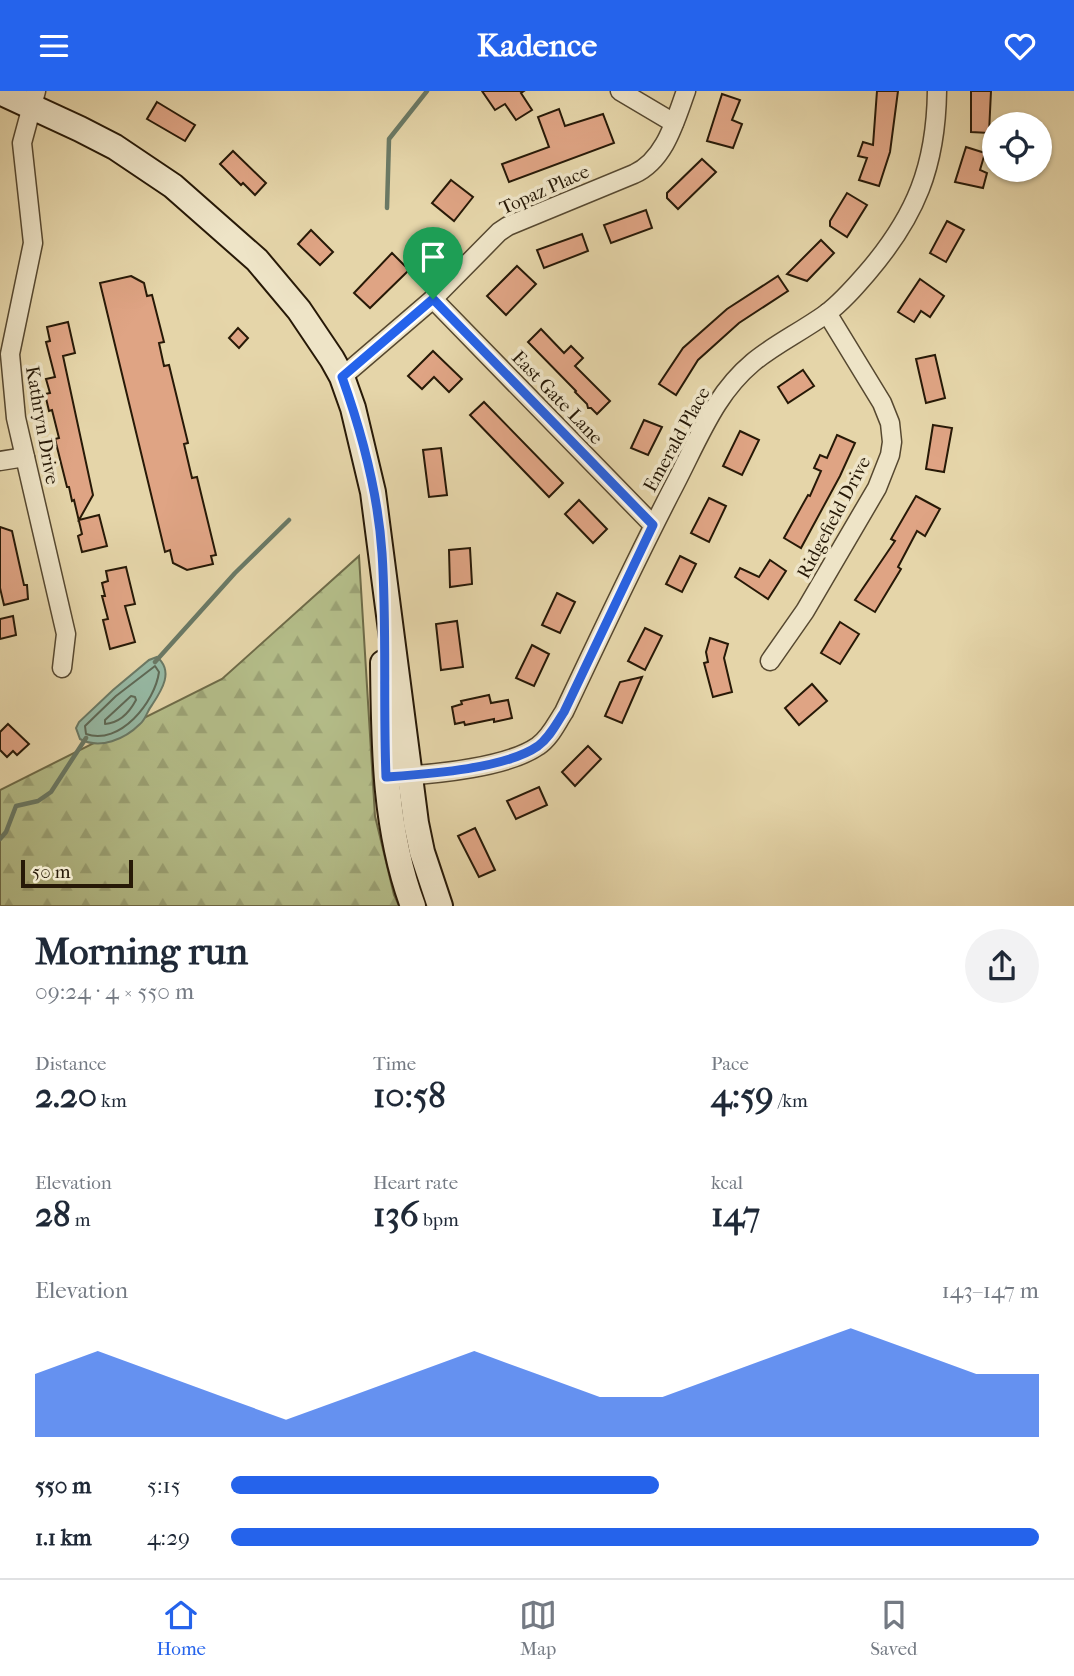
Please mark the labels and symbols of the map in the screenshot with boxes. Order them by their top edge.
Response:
street label: Topaz Place [496,160,593,219]
pin [403,227,463,299]
street label: East Gate Lane [507,346,607,449]
street label: Kathryn Drive [21,364,63,486]
street label: Emerald Place [639,383,715,496]
street label: Ridgefield Drive [792,453,875,582]
scale bar [21,857,133,889]

